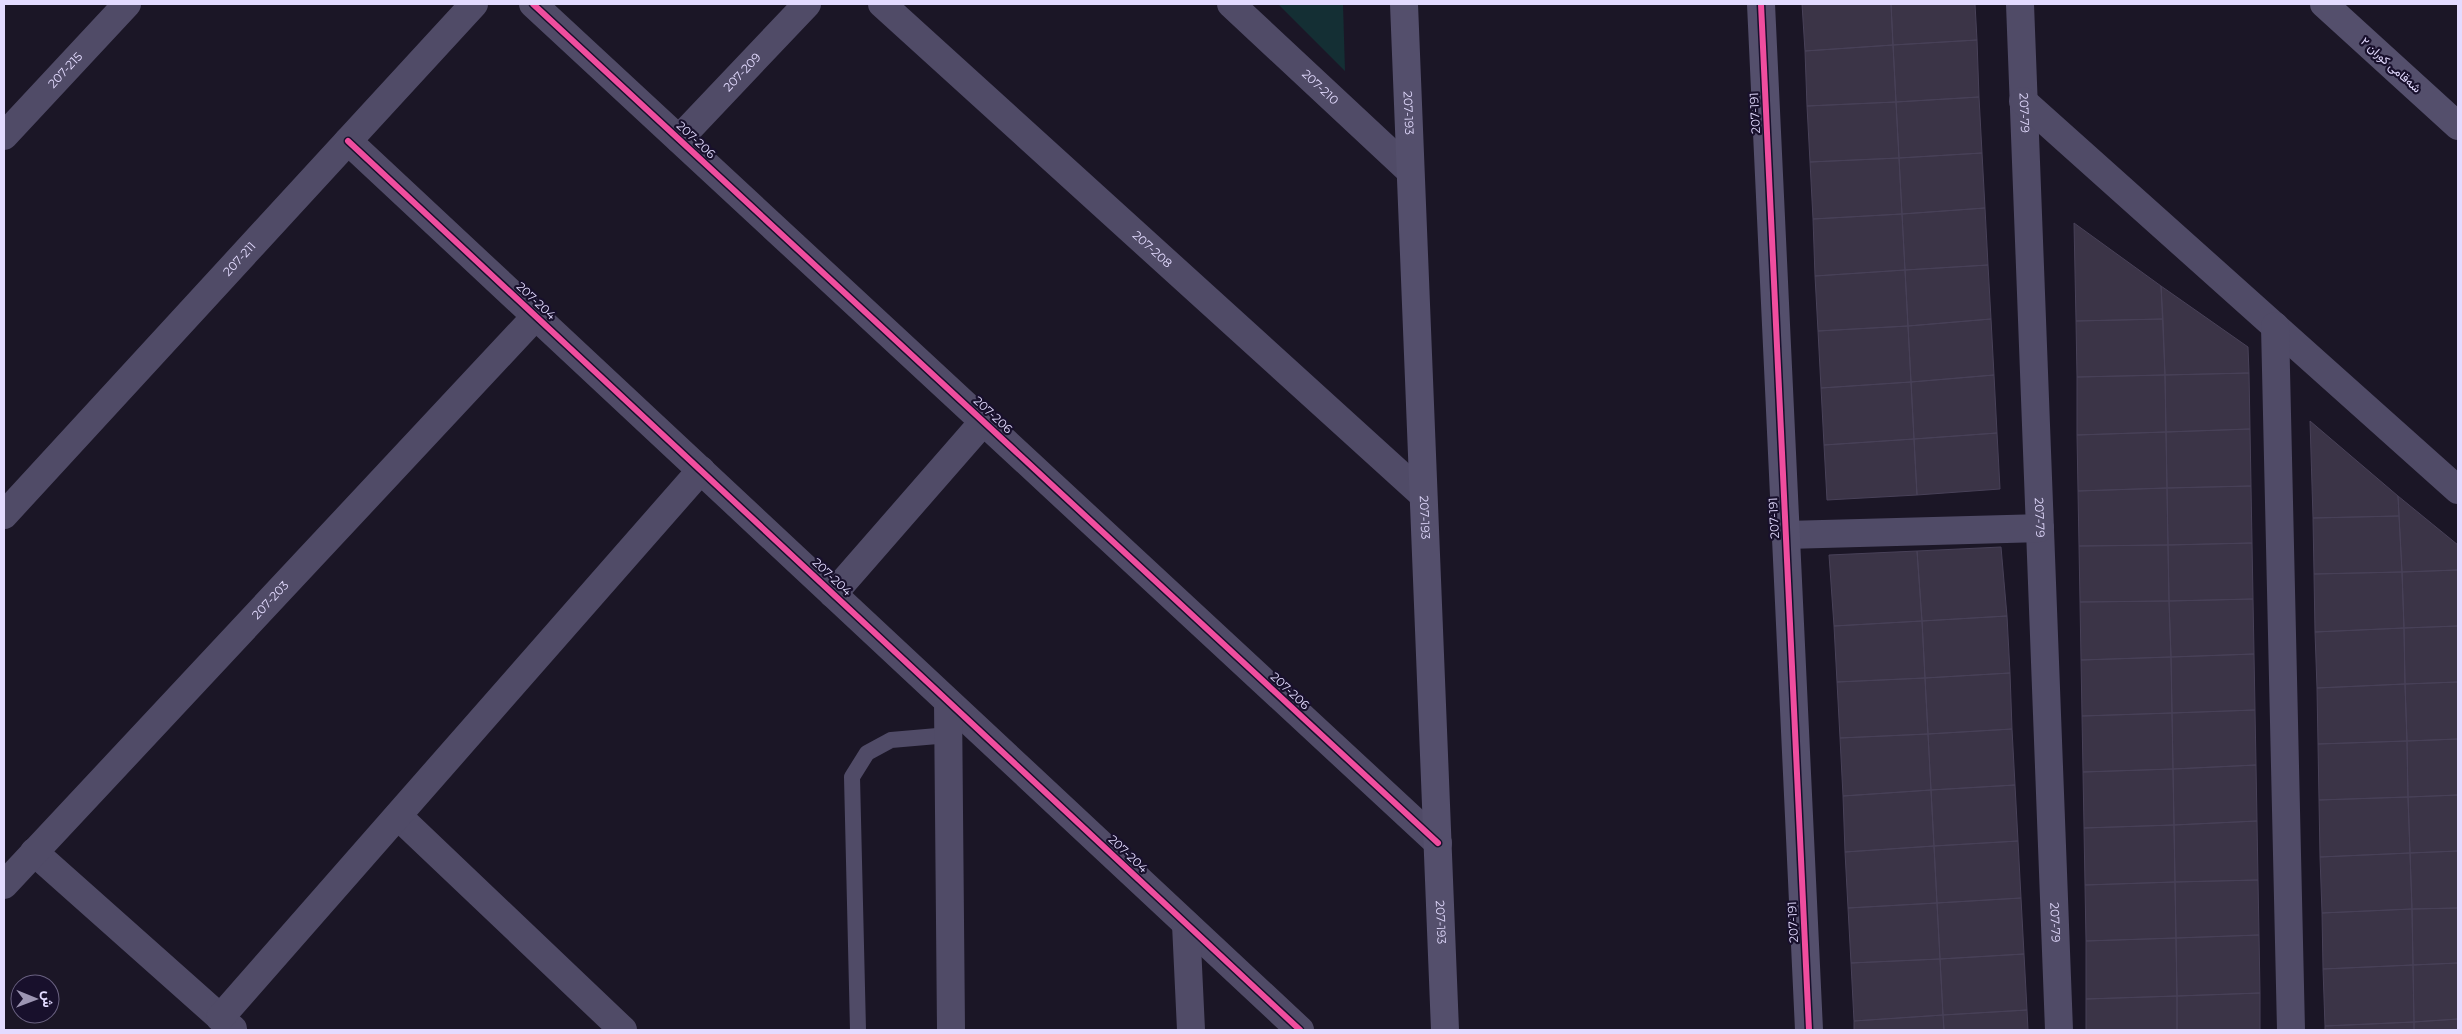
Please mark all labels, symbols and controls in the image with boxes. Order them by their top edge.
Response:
street label: شەقامی کوران ٢ [2357,34,2425,96]
street label: 207-215 [45,49,85,91]
street label: 207-209 [720,49,764,94]
street label: 207-210 [1299,66,1342,108]
street label: 207-193 [1400,91,1417,135]
street label: 207-191 [1746,92,1763,134]
street label: 207-79 [2016,93,2033,133]
street label: 207-206 [674,118,719,161]
street label: 207-208 [1130,227,1176,271]
street label: 207-211 [220,238,259,279]
street label: 207-204 [514,279,559,323]
street label: 207-206 [971,393,1016,436]
street label: 207-193 [1417,495,1433,540]
street label: 207-191 [1765,497,1782,539]
street label: 207-79 [2032,497,2048,538]
street label: 207-204 [810,555,855,599]
street label: 207-203 [248,577,292,622]
street label: 207-206 [1268,669,1313,712]
street label: 207-204 [1106,832,1151,876]
street label: 207-193 [1433,900,1450,945]
street label: 207-191 [1784,901,1801,943]
street label: 207-79 [2047,902,2064,943]
north arrow [10,974,60,1024]
text: ش [39,991,57,1008]

